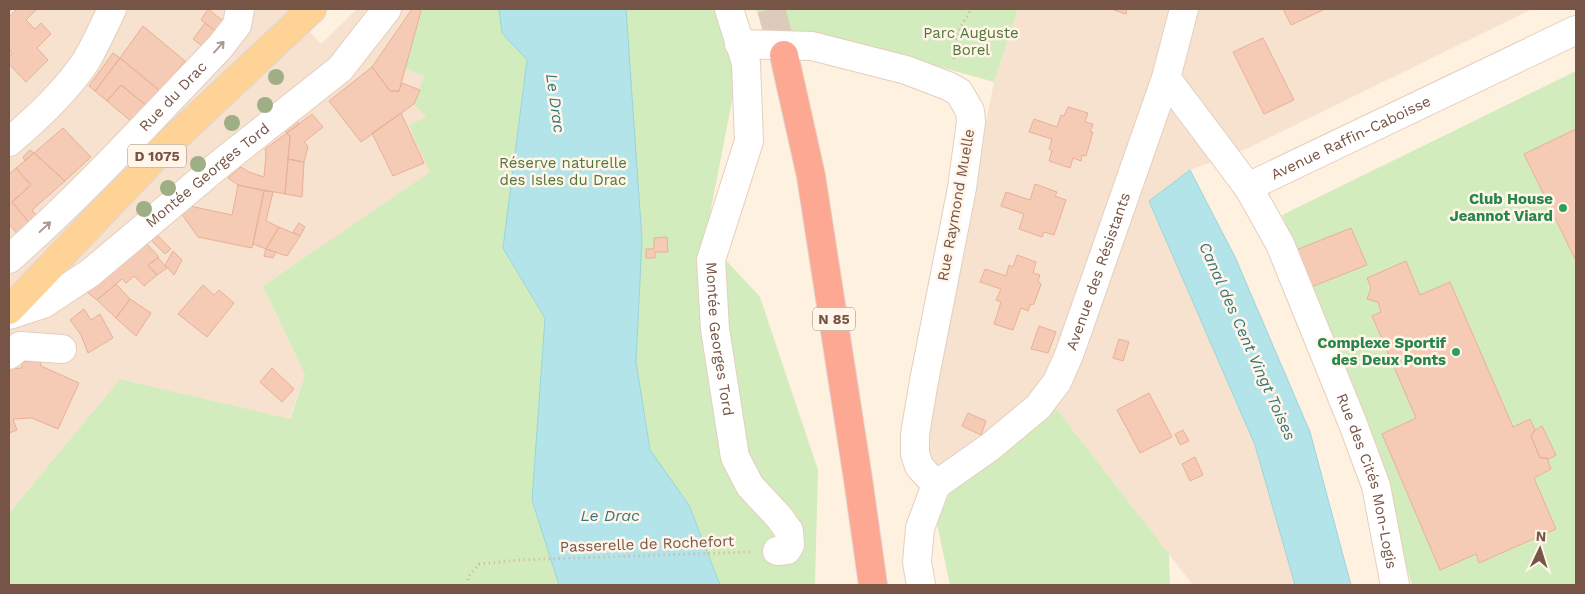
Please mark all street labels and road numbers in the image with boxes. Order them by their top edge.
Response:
street label: Rue du Drac [135,57,211,135]
street label: Avenue Raffin-Caboisse [1268,92,1434,184]
street label: Montée Georges Tord [142,119,273,231]
street label: Rue Raymond Muelle [934,128,978,282]
road number: D 1075 [128,144,186,168]
street label: Avenue des Résistants [1062,190,1134,353]
street label: Montée Georges Tord [702,261,737,417]
road number: N 85 [813,308,855,330]
street label: Rue des Cités Mon-Logis [1333,391,1401,570]
street label: Passerelle de Rochefort [560,532,735,556]

